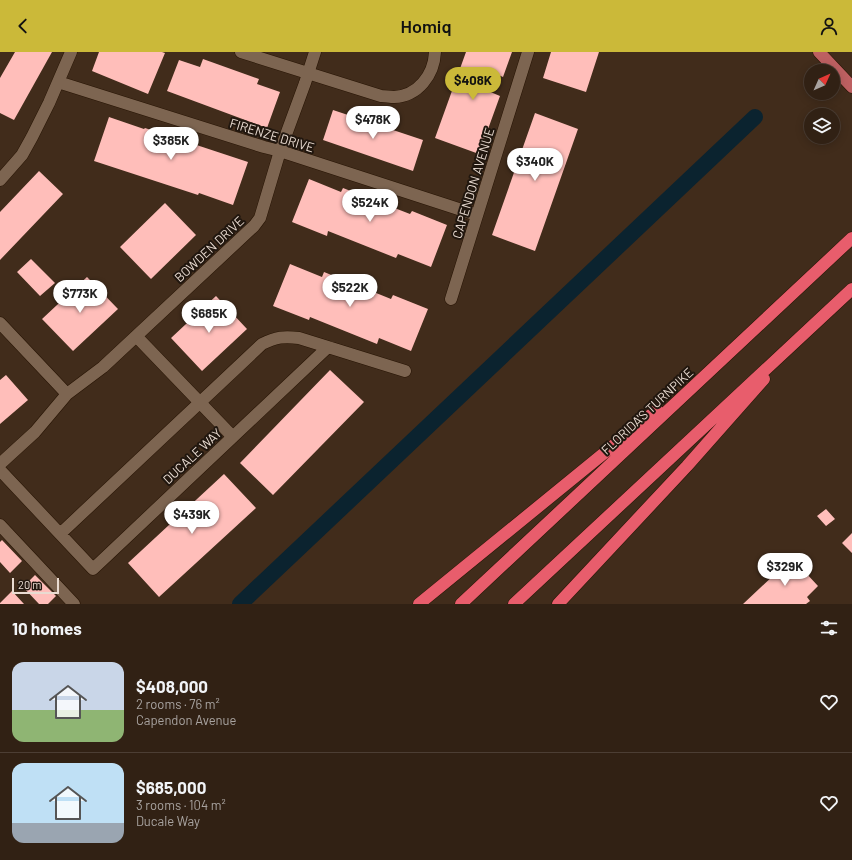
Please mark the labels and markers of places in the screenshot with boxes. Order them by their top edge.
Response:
pin: $408K [445,67,501,101]
pin: $478K [345,106,401,140]
pin: $385K [143,127,199,161]
pin: $340K [507,148,563,182]
pin: $524K [342,189,398,223]
pin: $522K [322,274,378,308]
pin: $773K [52,280,108,314]
pin: $685K [181,300,237,334]
pin: $439K [164,501,220,535]
pin: $329K [757,553,813,587]

